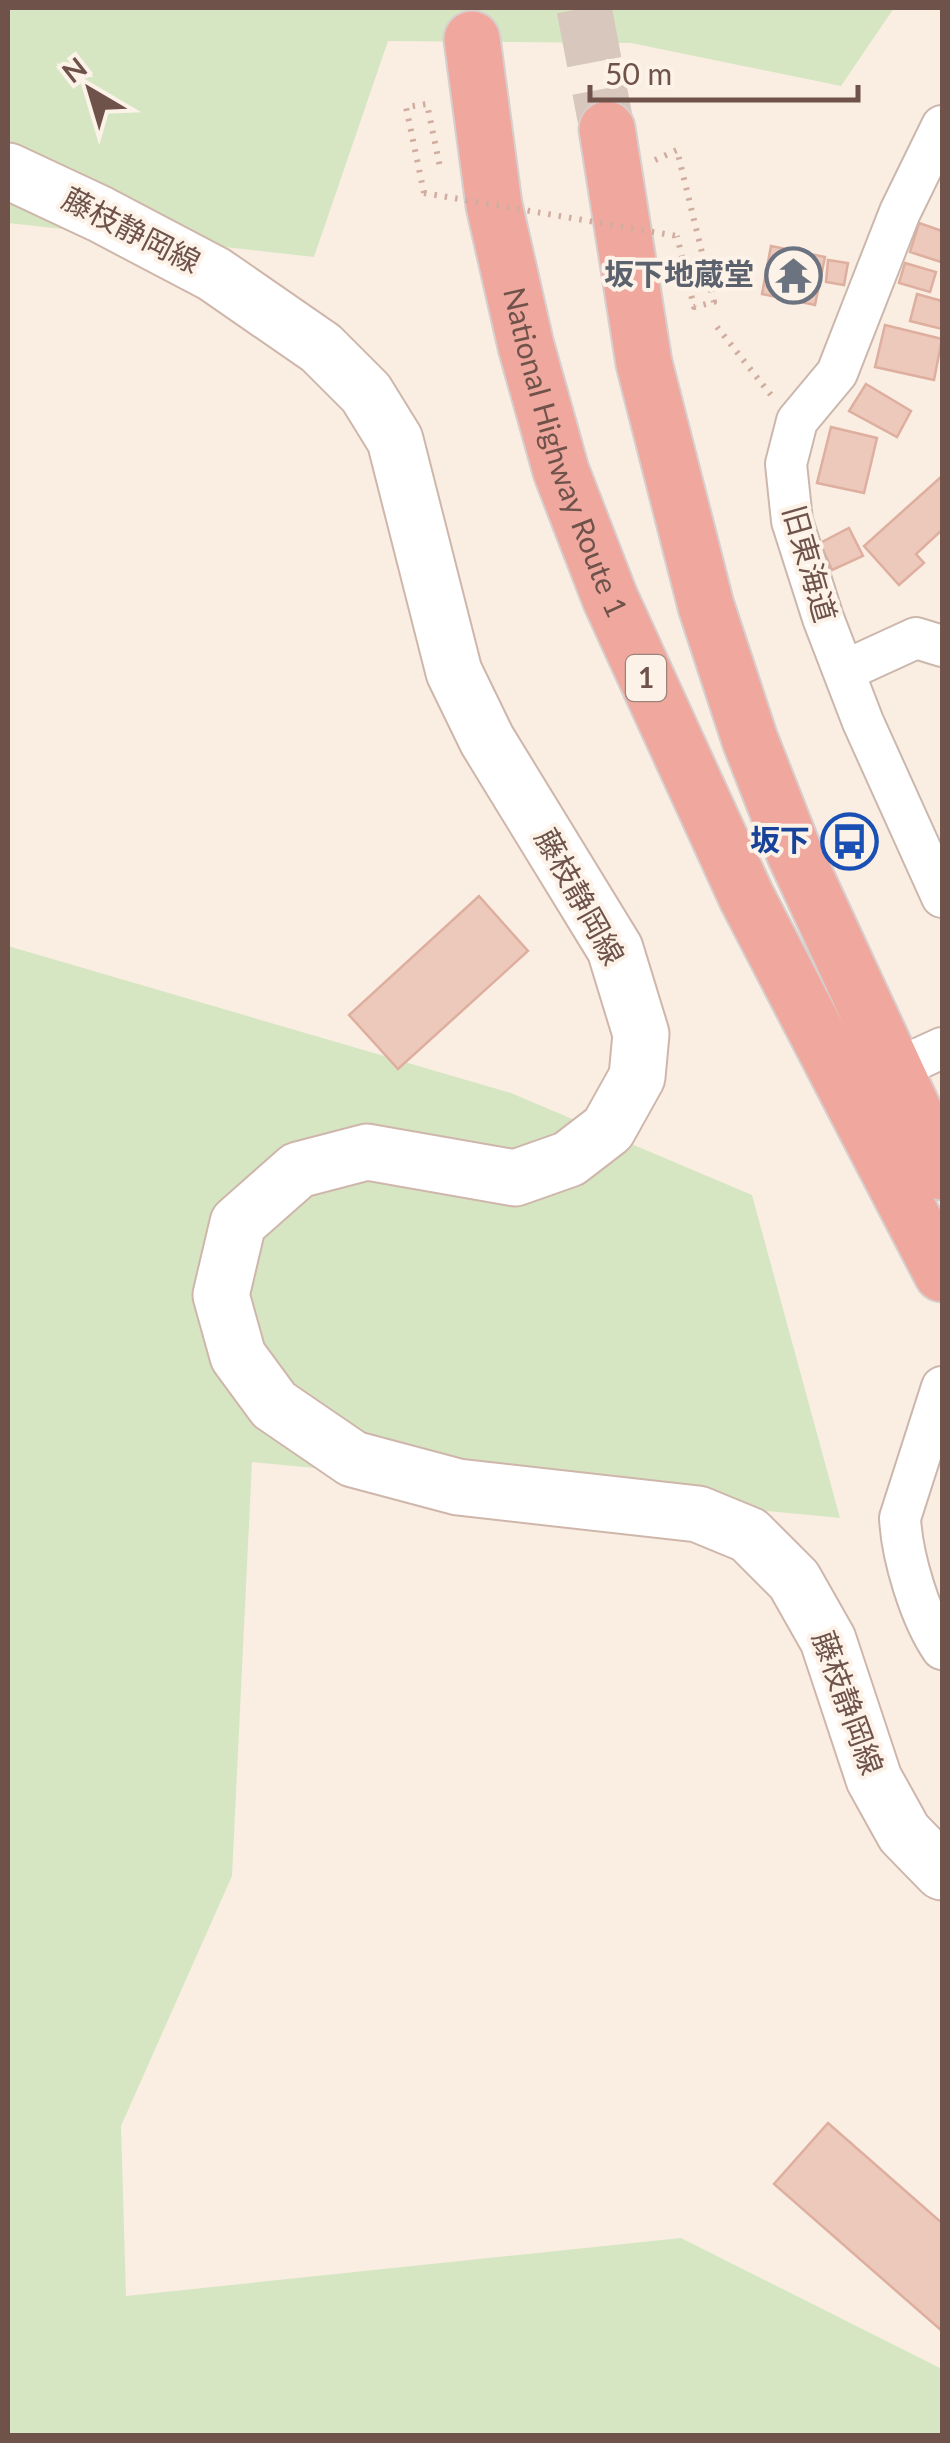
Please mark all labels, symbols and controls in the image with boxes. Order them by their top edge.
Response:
north arrow [40,40,140,140]
scale bar [590,40,858,102]
text: N [55,49,93,90]
text: 50 m [605,55,672,91]
street label: 藤枝静岡線 [57,179,207,279]
temple icon: 坂下地蔵堂 [763,245,823,305]
place label: 坂下地蔵堂 [604,255,754,291]
street label: National Highway Route 1 [497,284,636,622]
street label: 旧東海道 [777,501,845,626]
road number: 1 [626,655,666,701]
bus stop icon: 坂下 [819,811,879,871]
place label: 坂下 [750,821,810,857]
street label: 藤枝静岡線 [529,822,633,970]
street label: 藤枝静岡線 [806,1626,891,1779]

